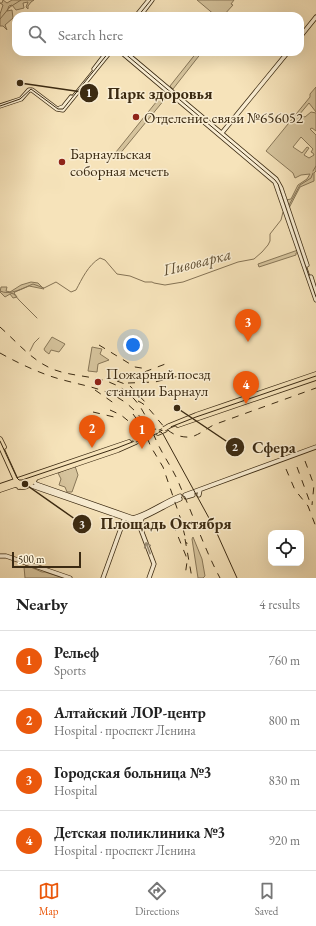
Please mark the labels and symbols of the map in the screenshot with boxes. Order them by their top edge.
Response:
callout: Парк здоровья [79,79,220,107]
text: Парк здоровья [108,83,213,104]
text: 1 [86,85,92,101]
place label: Отделение связи №656052 [144,108,304,127]
marker: Отделение связи №656052 [131,112,141,122]
place label: Барнаульская соборная мечеть [70,144,169,180]
marker: Барнаульская соборная мечеть [57,157,67,167]
water label: Пивоварка [160,243,233,281]
pin: 3 [235,309,261,342]
your location [123,335,143,355]
place label: Пожарный поезд станции Барнаул [106,364,211,400]
pin: 4 [233,371,259,404]
marker: Пожарный поезд станции Барнаул [93,377,103,387]
pin: 2 [79,415,105,448]
pin: 1 [129,416,155,449]
callout: Сфера [225,433,304,461]
text: Сфера [252,437,297,458]
text: 2 [232,439,239,455]
callout: Площадь Октября [72,510,239,538]
text: Площадь Октября [101,513,232,534]
text: 3 [79,516,85,532]
one-way arrow [143,542,151,554]
scale bar [12,550,81,569]

